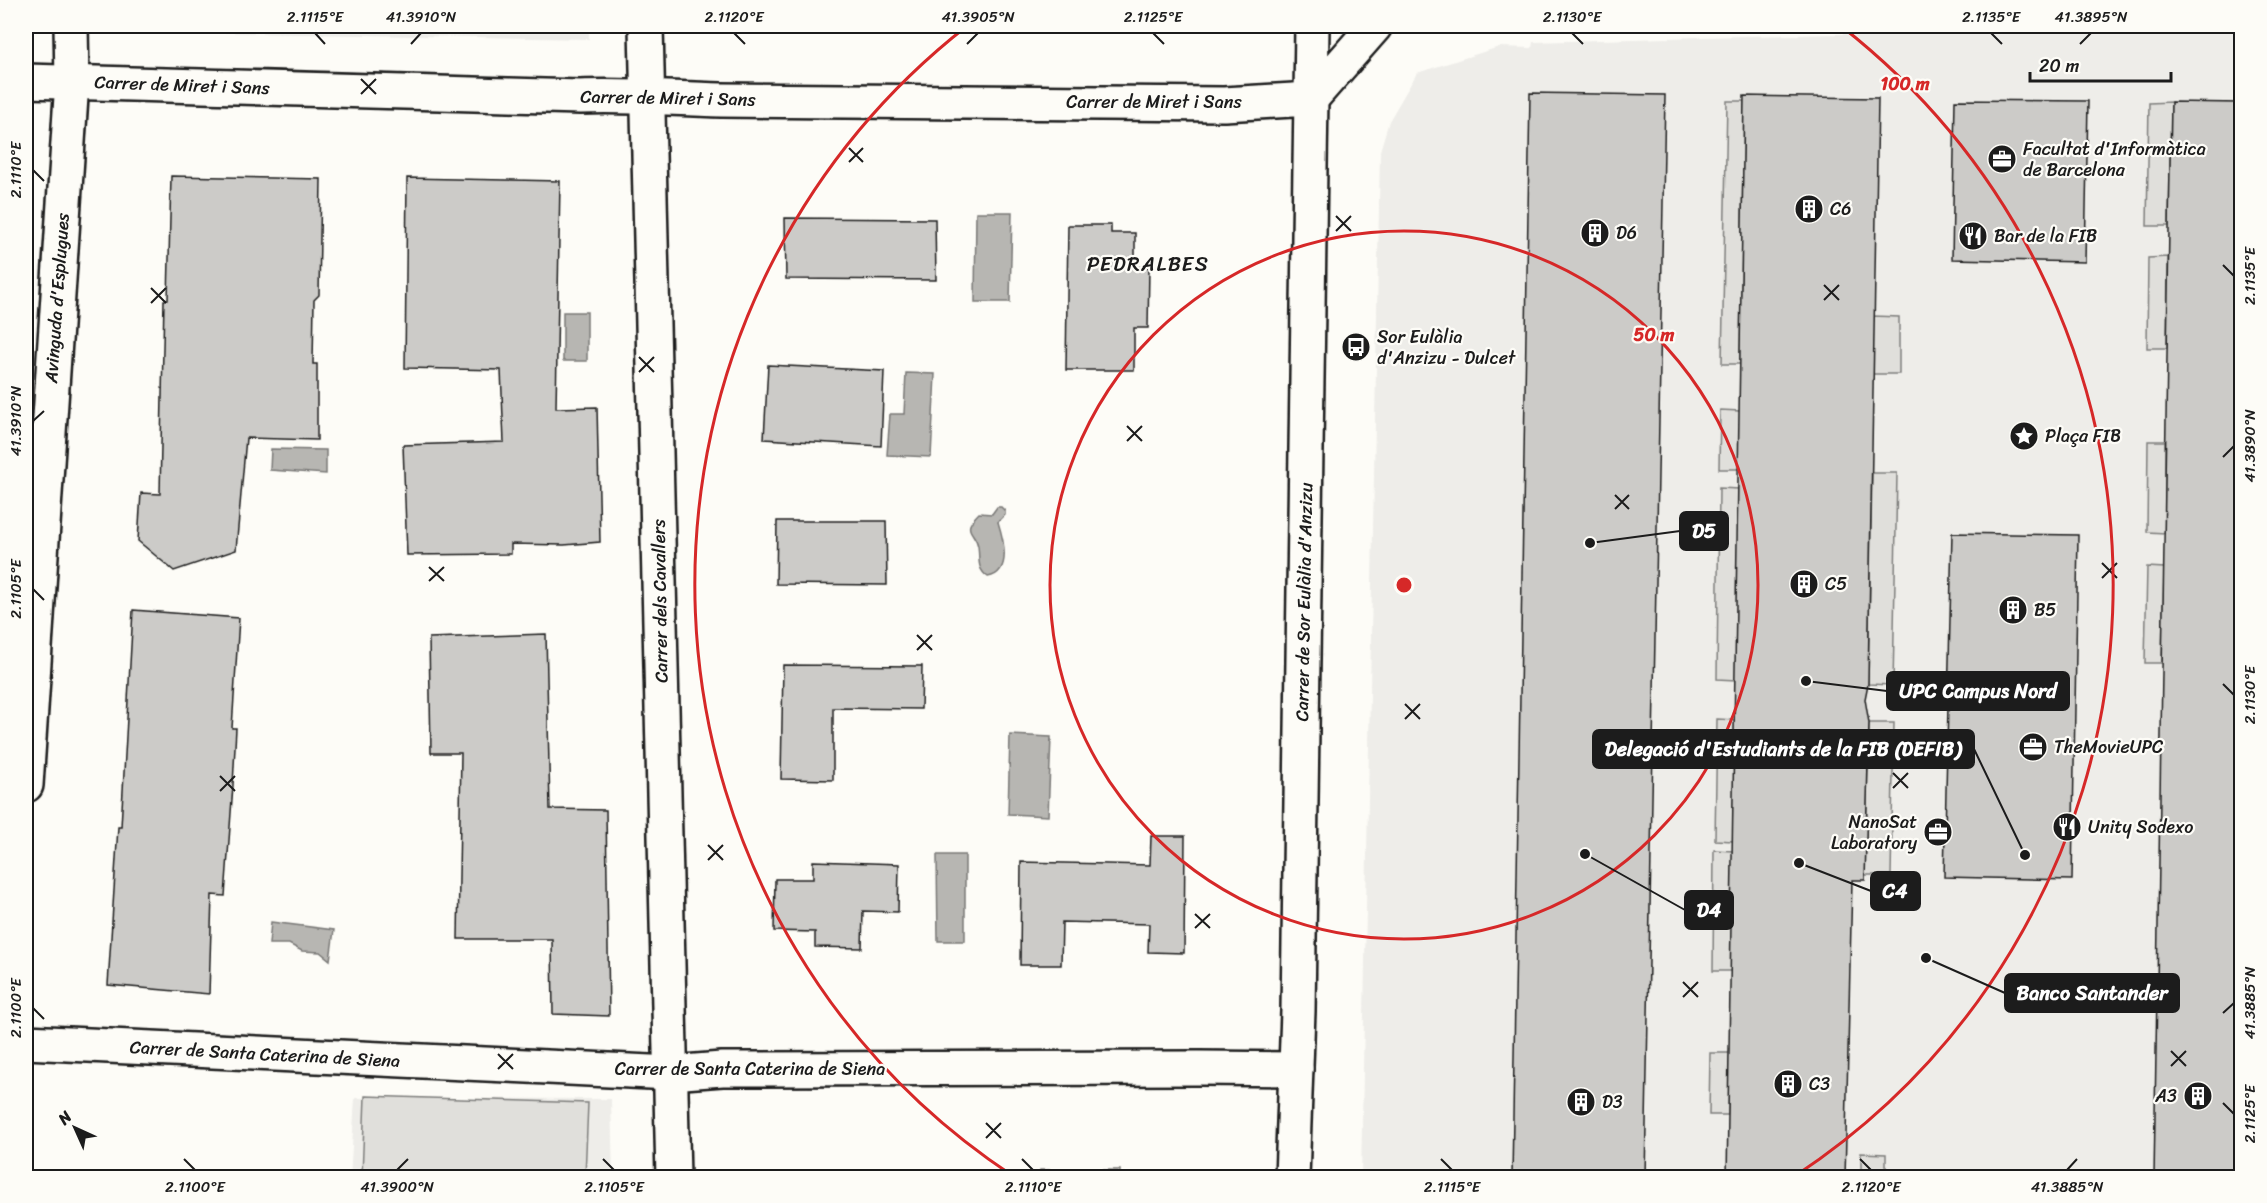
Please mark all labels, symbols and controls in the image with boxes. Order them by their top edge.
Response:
text: 2.1115°E [287,4,345,30]
text: 41.3910°N [386,4,457,30]
text: 2.1120°E [705,4,765,30]
text: 41.3905°N [941,4,1015,30]
text: 2.1125°E [1124,4,1184,30]
text: 2.1130°E [1543,4,1603,30]
text: 2.1135°E [1962,4,2022,30]
text: 41.3895°N [2055,4,2128,30]
scale bar [2030,45,2171,83]
text: 20 m [2039,50,2079,82]
street label: Carrer de Miret i Sans [94,66,271,104]
text: 100 m [1881,68,1930,100]
street label: Carrer de Miret i Sans [580,80,757,116]
street label: Carrer de Miret i Sans [1066,86,1242,118]
place label: Facultat d'Informàtica de Barcelona [2023,133,2206,186]
text: 2.1110°E [3,140,29,198]
office icon: Facultat d'Informàtica de Barcelona [1986,143,2018,175]
building icon: C6 [1793,193,1825,225]
place label: C6 [1830,193,1851,225]
street label: Avinguda d'Esplugues [35,211,79,385]
building icon: D6 [1579,217,1611,249]
place label: D6 [1616,217,1637,249]
restaurant icon: Bar de la FIB [1957,220,1989,252]
place label: Bar de la FIB [1994,220,2097,252]
district label: PEDRALBES [1087,245,1209,283]
text: 2.1135°E [2237,245,2263,305]
text: 50 m [1634,319,1675,351]
place label: Sor Eulàlia d'Anzizu - Dulcet [1377,321,1516,374]
bus stop icon: Sor Eulàlia d'Anzizu - Dulcet [1340,331,1372,363]
text: 41.3910°N [3,385,29,456]
text: 41.3890°N [2237,409,2263,483]
place icon: Plaça FIB [2008,420,2040,452]
place label: Plaça FIB [2045,420,2121,452]
street label: Carrer de Sor Eulàlia d'Anzizu [1286,482,1322,722]
callout: D5 [1680,512,1728,550]
text: D5 [1692,514,1716,549]
street label: Carrer dels Cavallers [643,518,677,683]
text: 2.1105°E [3,558,29,619]
building icon: C5 [1788,568,1820,600]
place label: C5 [1825,568,1847,600]
centre of rings [1394,575,1414,595]
building icon: B5 [1997,594,2029,626]
place label: B5 [2034,594,2056,626]
text: 2.1130°E [2237,664,2263,724]
callout: UPC Campus Nord [1887,672,2069,710]
text: UPC Campus Nord [1899,674,2058,709]
callout: Delegació d'Estudiants de la FIB (DEFIB) [1593,730,1974,768]
office icon: TheMovieUPC [2017,731,2049,763]
place label: TheMovieUPC [2054,731,2164,763]
text: Delegació d'Estudiants de la FIB (DEFIB) [1605,732,1963,767]
place label: NanoSat Laboratory [1831,806,1918,859]
restaurant icon: Unity Sodexo [2051,811,2083,843]
place label: Unity Sodexo [2088,811,2193,843]
office icon: NanoSat Laboratory [1922,816,1954,848]
callout: C4 [1871,872,1920,910]
text: C4 [1882,874,1908,909]
callout: D4 [1685,891,1733,929]
text: D4 [1697,893,1722,928]
text: 41.3885°N [2237,966,2263,1039]
callout: Banco Santander [2005,974,2179,1012]
text: 2.1100°E [3,976,29,1038]
text: Banco Santander [2017,976,2169,1011]
street label: Carrer de Santa Caterina de Siena [129,1031,401,1077]
street label: Carrer de Santa Caterina de Siena [615,1053,885,1085]
building icon: C3 [1772,1068,1804,1100]
place label: C3 [1809,1068,1830,1100]
place label: A3 [2154,1080,2177,1112]
building icon: A3 [2182,1080,2214,1112]
text: 2.1125°E [2237,1083,2263,1143]
building icon: D3 [1565,1086,1597,1118]
place label: D3 [1602,1086,1623,1118]
north arrow [45,1098,105,1158]
text: N [50,1103,80,1133]
text: 2.1100°E [165,1174,227,1200]
text: 41.3900°N [360,1174,434,1200]
text: 2.1105°E [584,1174,645,1200]
text: 2.1110°E [1005,1174,1063,1200]
text: 2.1115°E [1424,1174,1482,1200]
text: 2.1120°E [1842,1174,1902,1200]
text: 41.3885°N [2031,1174,2104,1200]

